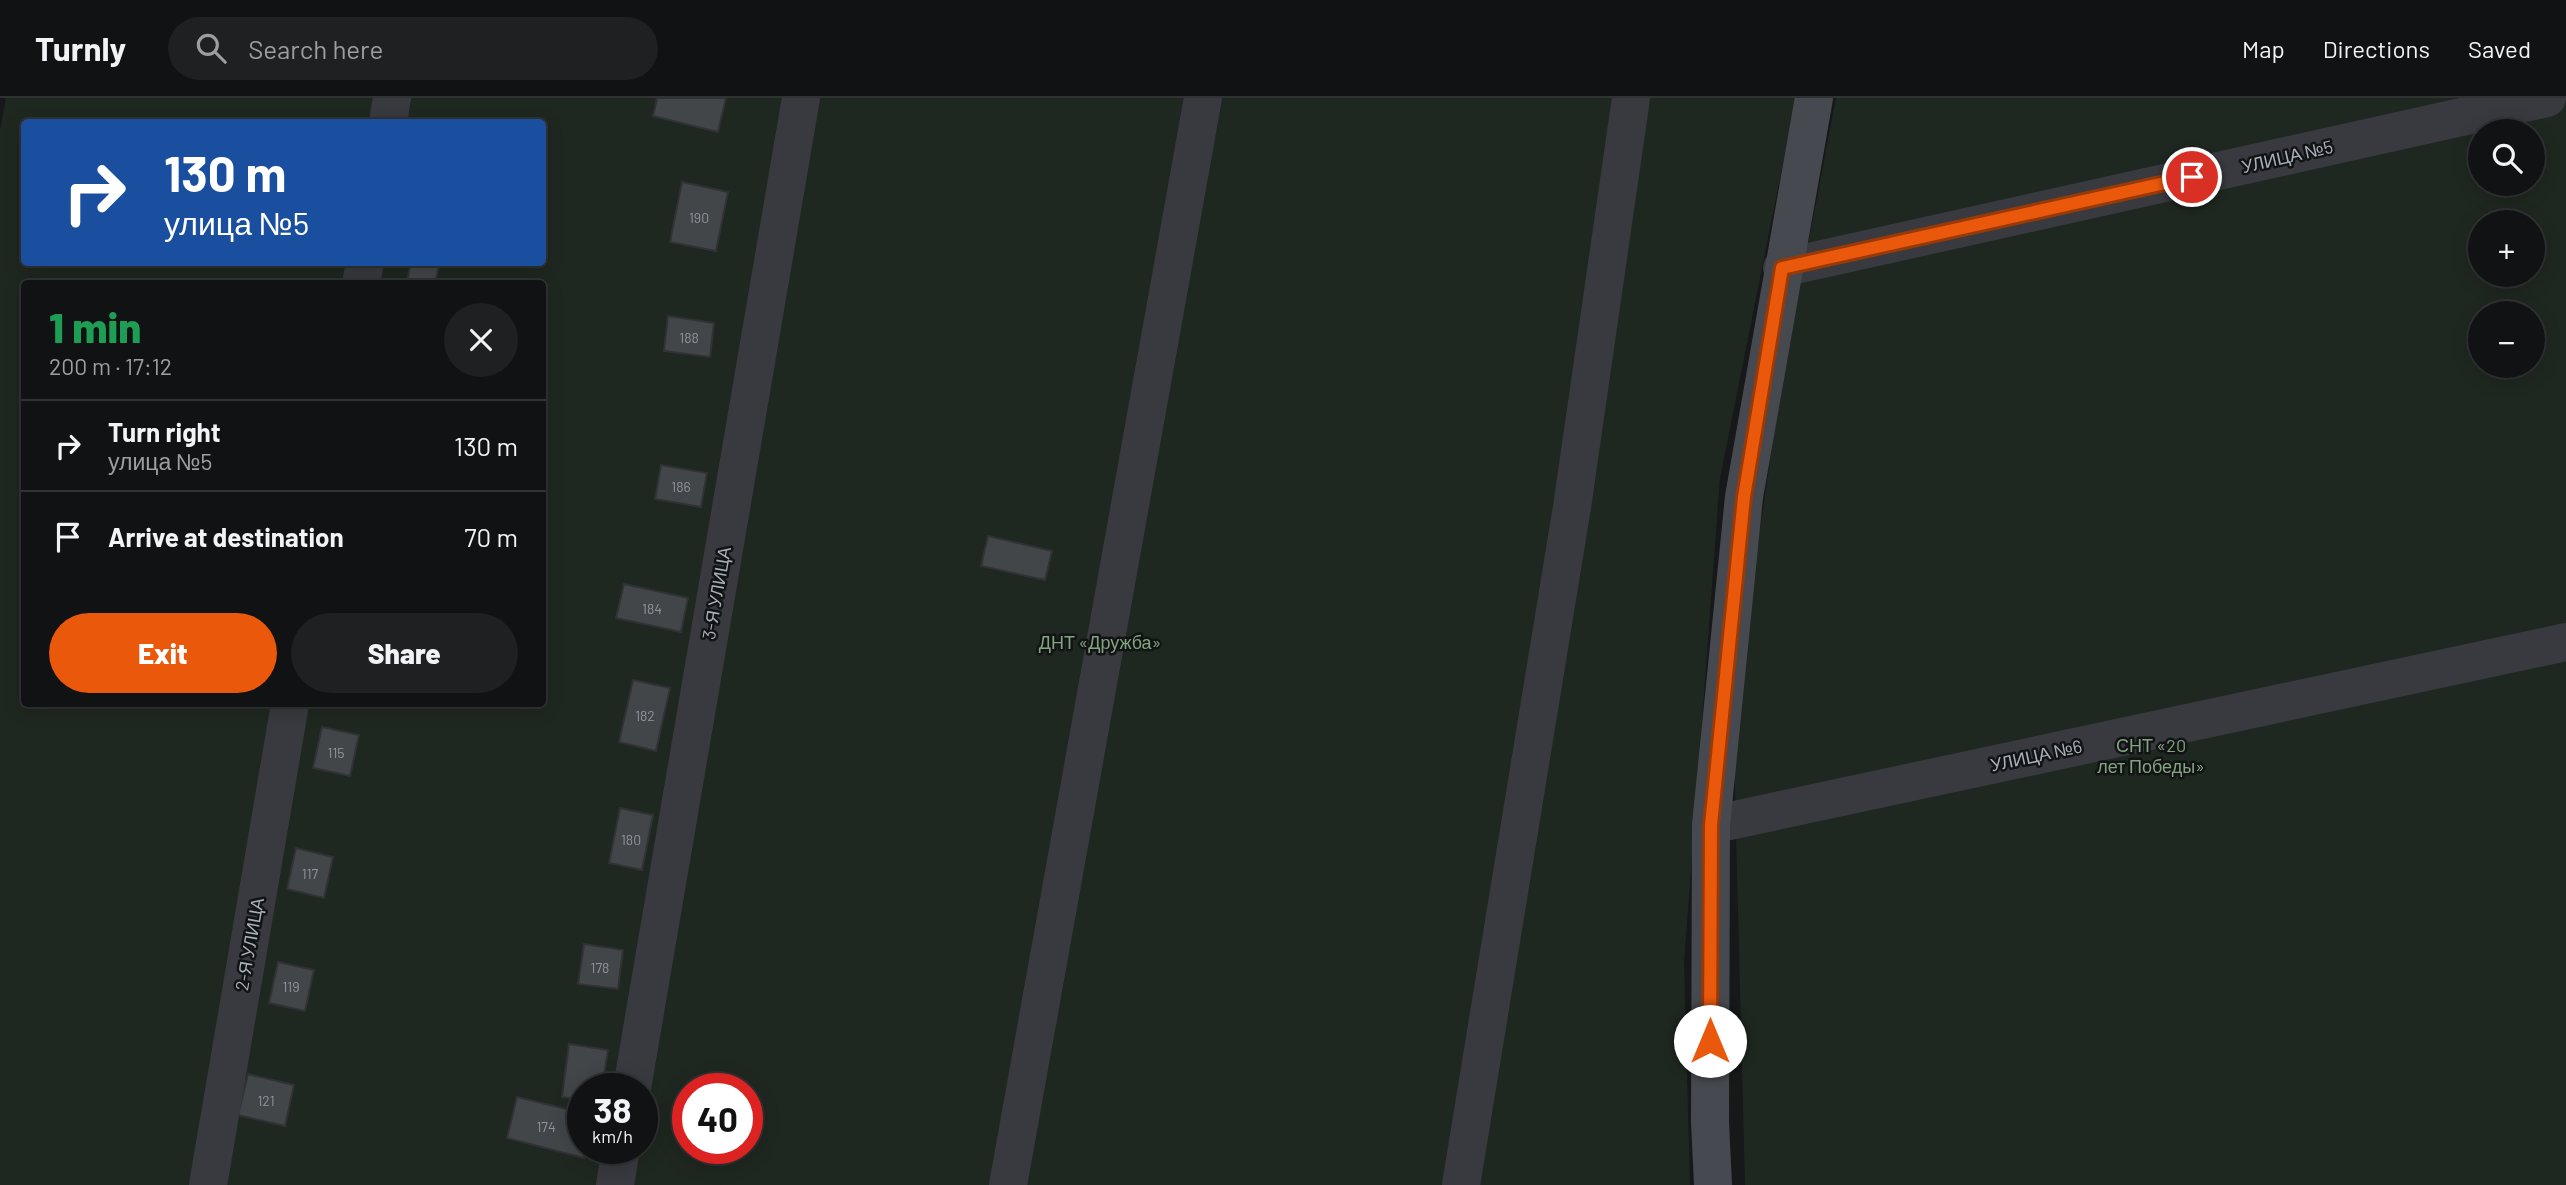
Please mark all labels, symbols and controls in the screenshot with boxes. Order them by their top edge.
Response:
search box [168,17,658,80]
text: Turnly [35,28,126,68]
icon: search [192,29,230,67]
text: Search here [248,33,383,64]
text: Map [2242,34,2285,63]
text: Directions [2323,34,2430,63]
text: Saved [2468,34,2531,63]
map controls [2468,119,2545,378]
button: search [2468,119,2545,196]
street label: УЛИЦА №5 [2239,135,2335,177]
text: 130 m [164,143,286,202]
icon: right [49,147,140,238]
pin [2162,147,2222,207]
icon: arrive [2173,158,2211,196]
text: улица №5 [164,203,309,241]
house number: 190 [689,209,709,226]
button: + [2468,210,2545,287]
text: 1 min [49,301,141,351]
button: − [2468,301,2545,378]
button: close [444,303,518,377]
house number: 188 [679,329,699,346]
text: 200 m · 17:12 [49,352,172,380]
text: Turn right [108,416,221,447]
icon: right [49,427,87,465]
text: 130 m [454,430,518,461]
text: улица №5 [108,447,212,475]
house number: 186 [671,478,691,495]
icon: arrive [49,518,87,556]
text: Arrive at destination [108,521,344,552]
text: 70 m [464,521,518,552]
street label: 3-Я УЛИЦА [697,545,735,641]
house number: 184 [642,600,662,617]
button: Exit [49,613,277,693]
button: Share [291,613,518,693]
park label: ДНТ «Дружба» [1039,631,1161,653]
house number: 182 [635,707,655,724]
park label: СНТ «20 лет Победы» [2097,734,2205,777]
street label: УЛИЦА №6 [1988,735,2084,775]
house number: 115 [327,744,345,761]
house number: 180 [621,831,641,848]
house number: 117 [302,865,319,882]
street label: 2-Я УЛИЦА [230,896,268,992]
house number: 178 [591,959,609,976]
house number: 119 [282,978,300,995]
position arrow [1673,1004,1747,1078]
speed limit sign: 40 [672,1073,763,1164]
text: 38 [594,1088,631,1130]
house number: 121 [257,1092,275,1109]
house number: 174 [536,1118,556,1135]
text: km/h [592,1125,633,1147]

